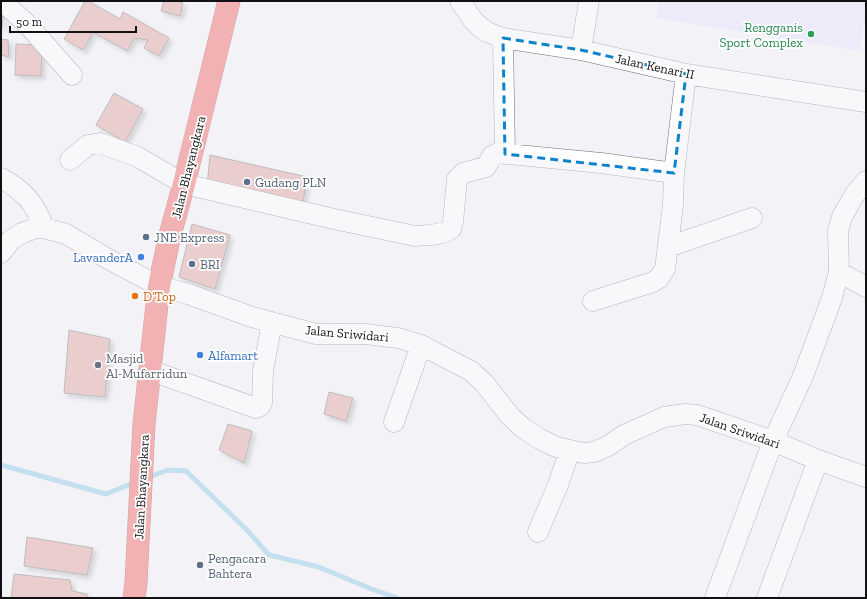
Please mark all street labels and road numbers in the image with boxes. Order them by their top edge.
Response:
street label: Jalan Kenari II [614,51,696,82]
street label: Jalan Bhayangkara [168,114,209,220]
street label: Jalan Sriwidari [304,322,390,345]
street label: Jalan Sriwidari [698,410,782,451]
street label: Jalan Bhayangkara [131,433,152,540]

